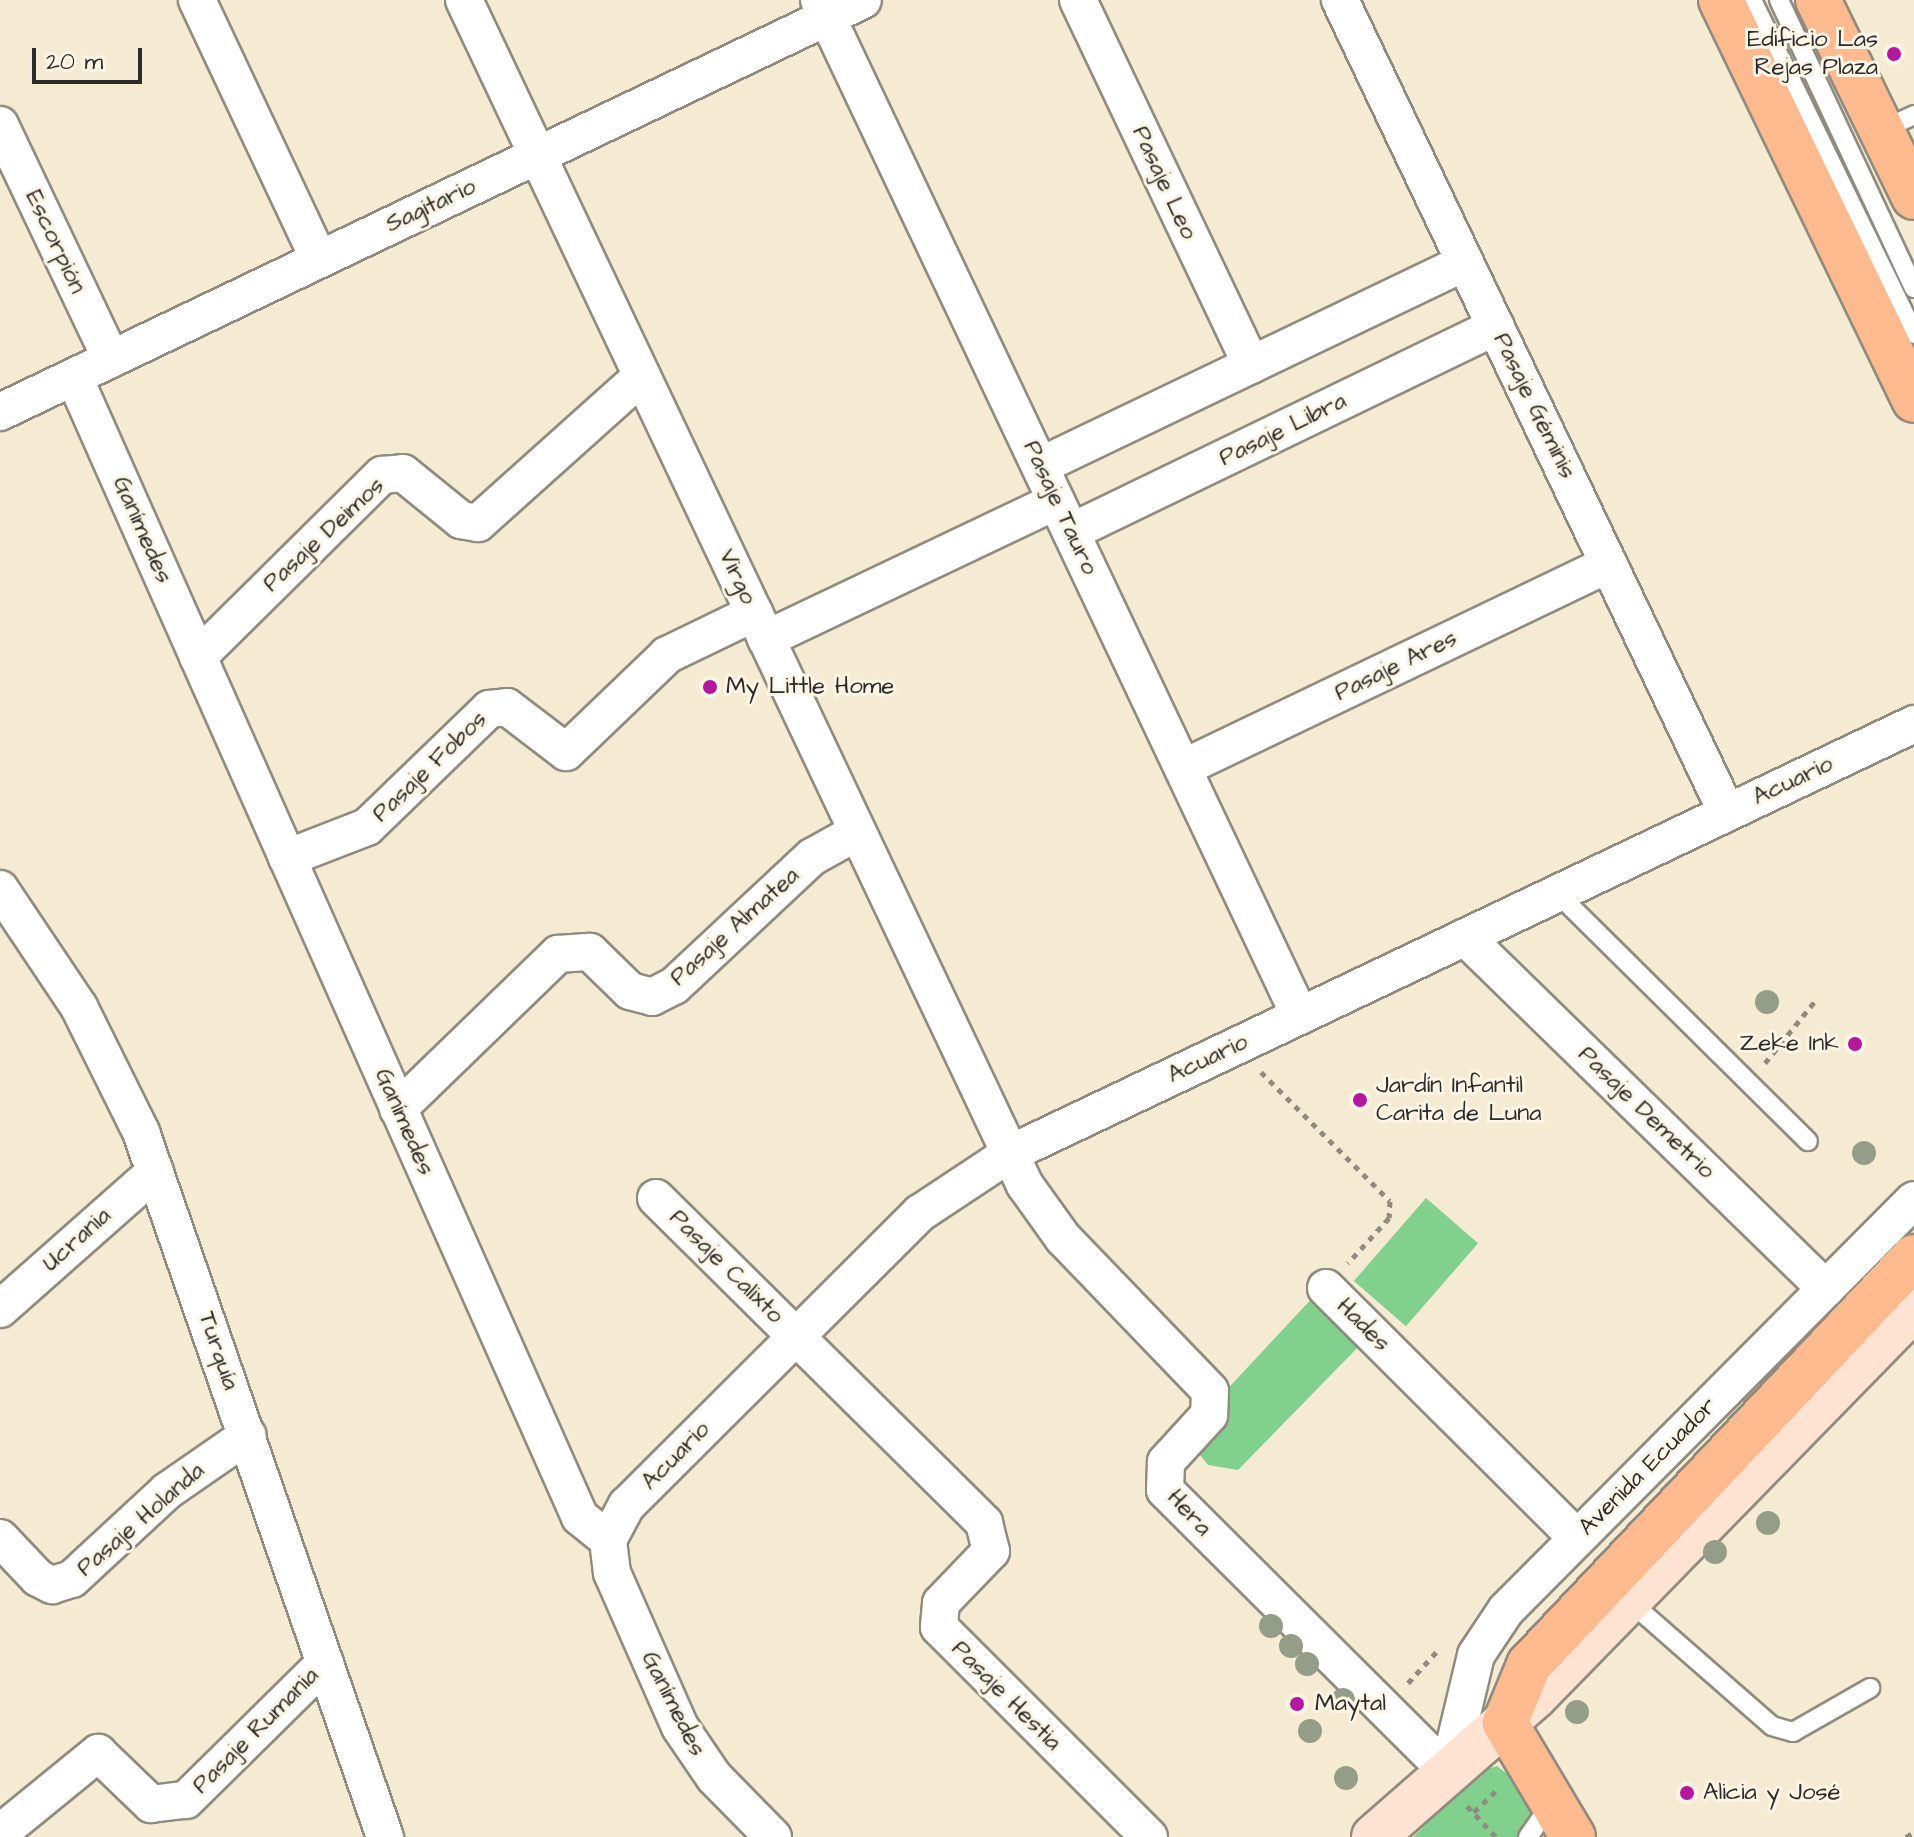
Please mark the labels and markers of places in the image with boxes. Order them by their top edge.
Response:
place label: Edificio Las Rejas Plaza [1747,26,1878,82]
marker: Edificio Las Rejas Plaza [1885,45,1903,63]
place label: My Little Home [726,673,894,701]
marker: My Little Home [701,678,719,696]
place label: Zeke Ink [1739,1030,1839,1058]
marker: Zeke Ink [1846,1035,1864,1053]
place label: Jardín Infantil Carita de Luna [1376,1072,1542,1128]
marker: Jardín Infantil Carita de Luna [1351,1091,1369,1109]
place label: Maytal [1315,1690,1386,1718]
marker: Maytal [1286,1693,1308,1715]
place label: Alicia y José [1703,1779,1840,1807]
marker: Alicia y José [1678,1784,1696,1802]

